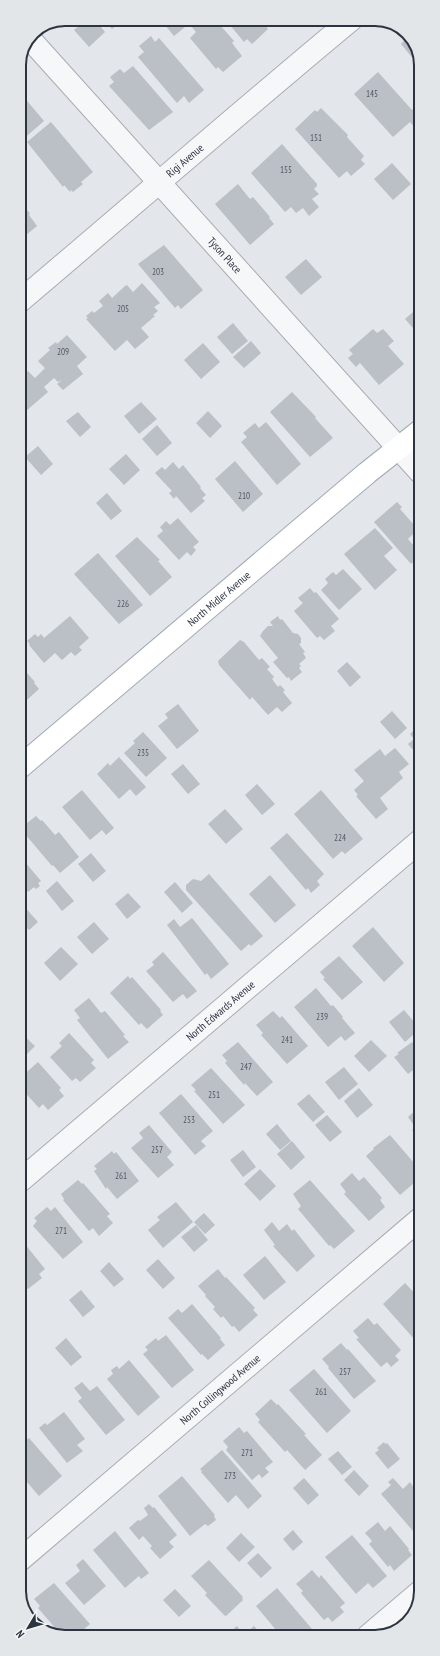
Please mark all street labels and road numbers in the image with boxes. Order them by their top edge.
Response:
street label: Rigi Avenue [163,140,207,180]
street label: Tyson Place [205,234,245,277]
street label: North Midler Avenue [184,568,254,629]
street label: North Edwards Avenue [183,977,258,1044]
street label: North Collingwood Avenue [177,1351,264,1428]

